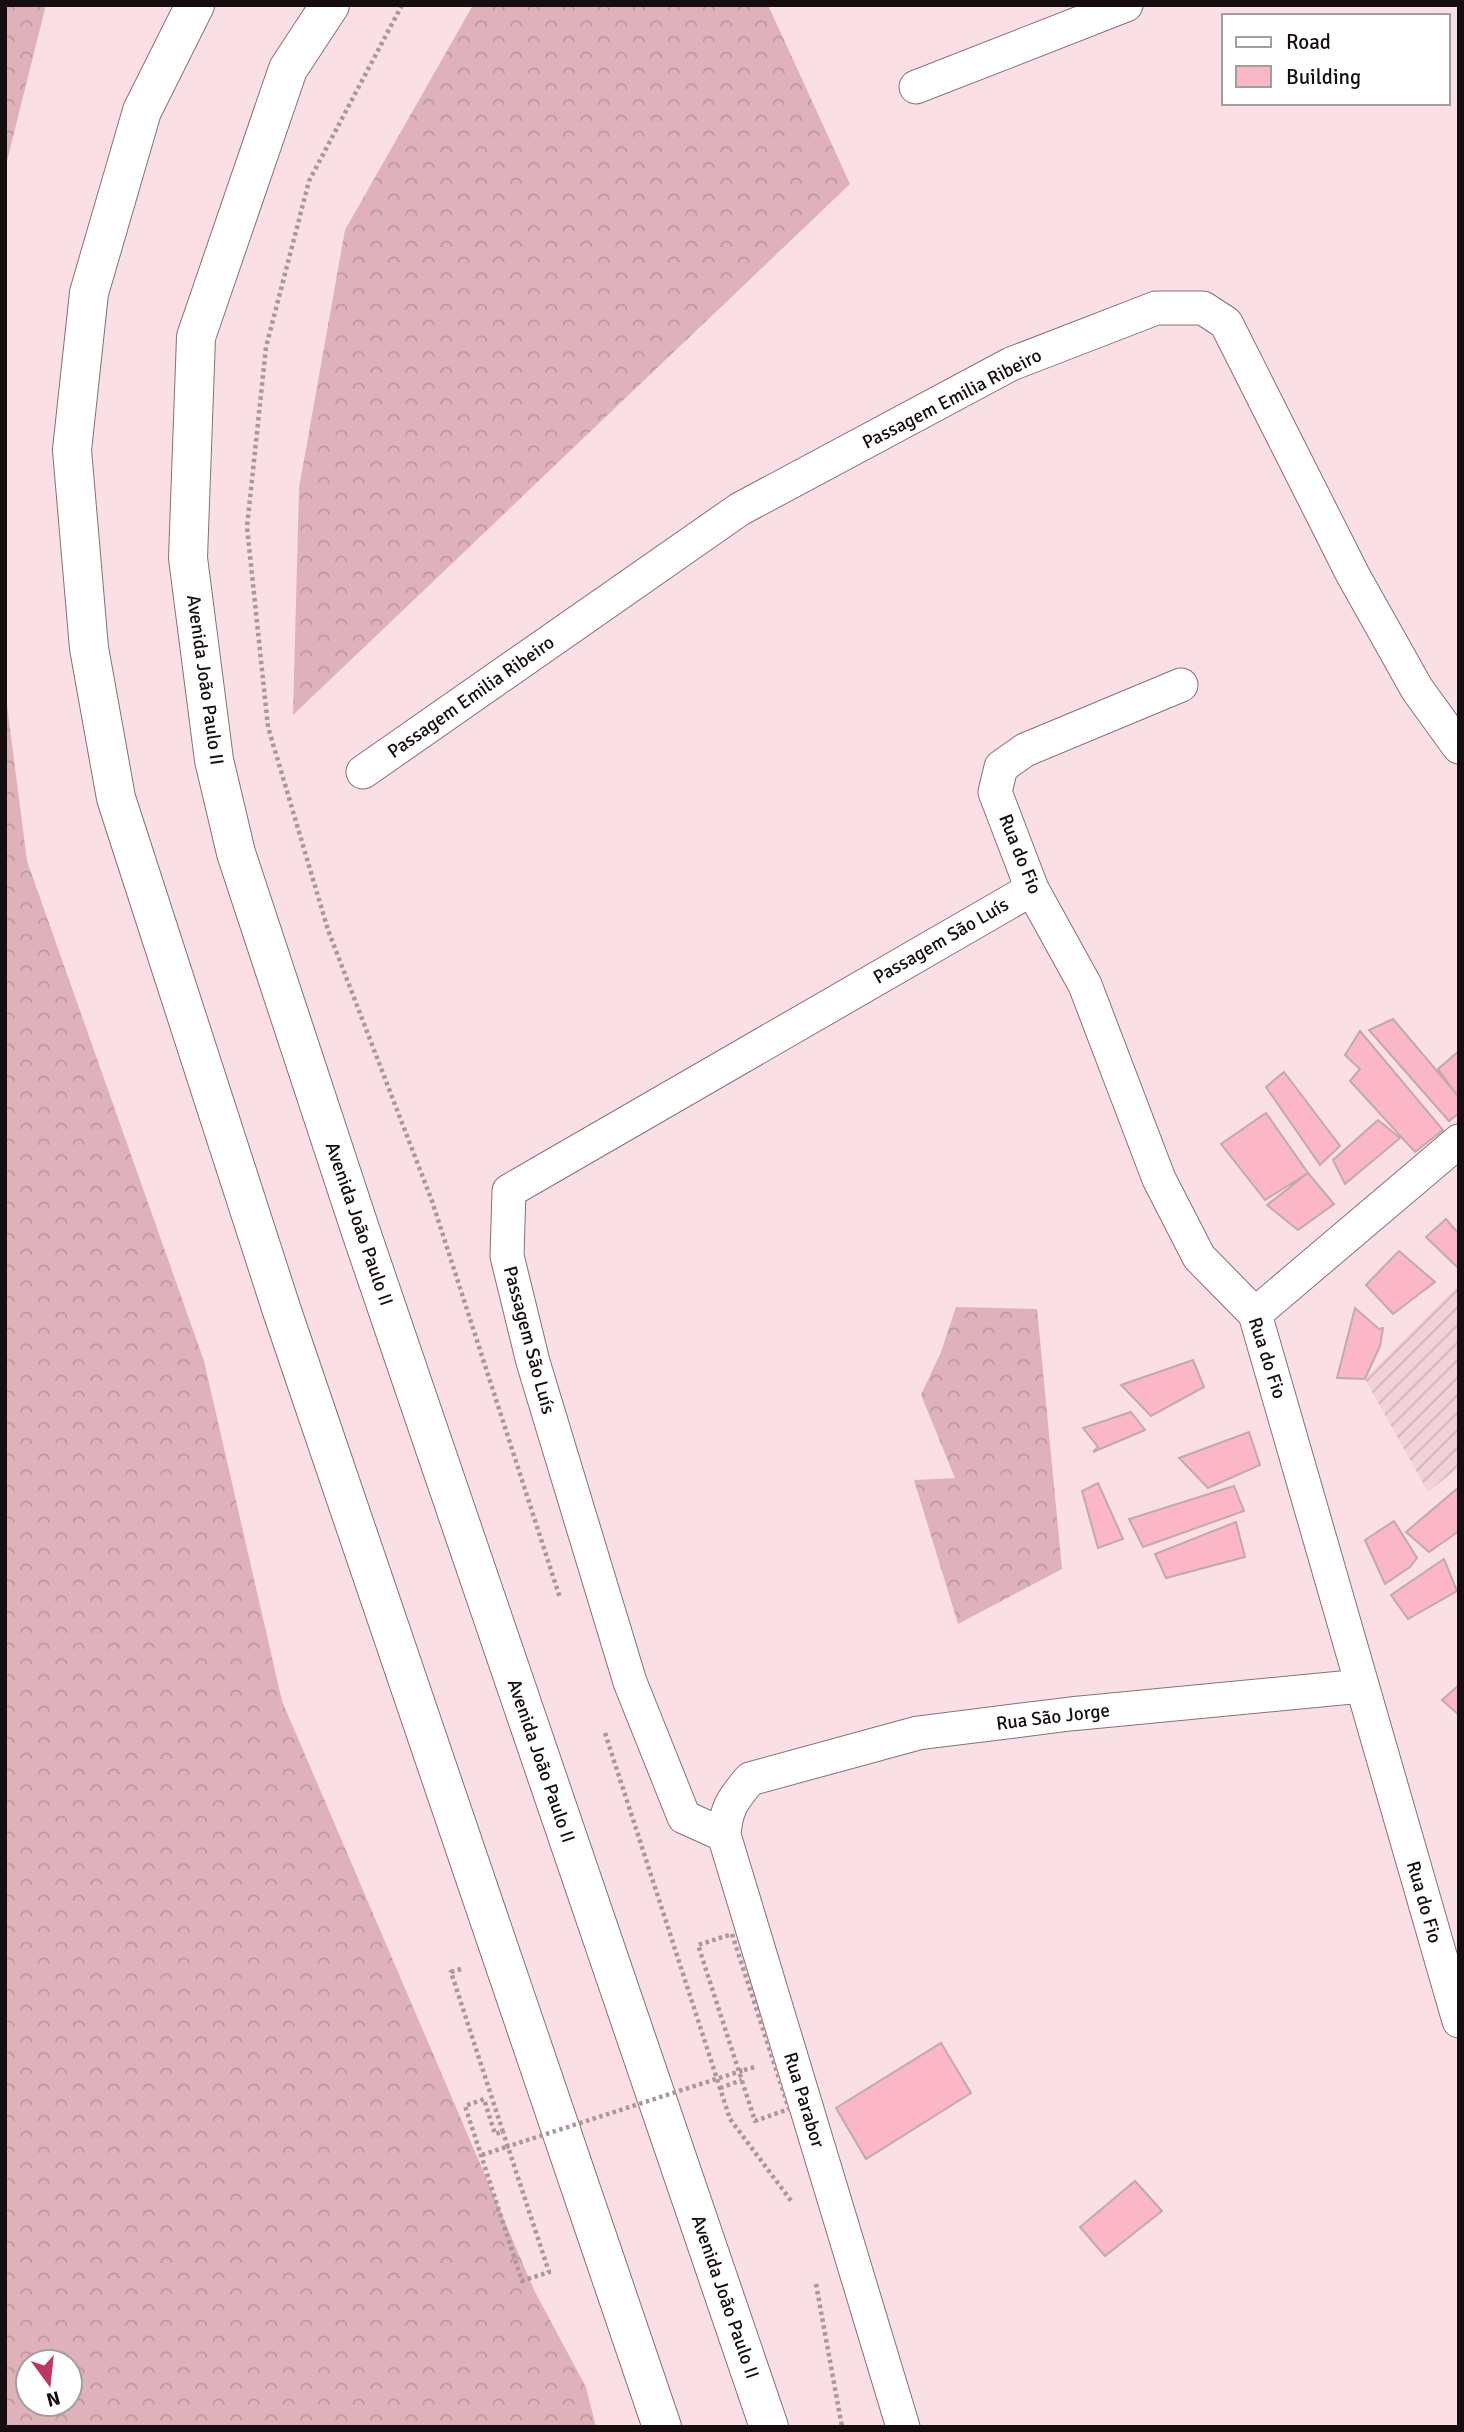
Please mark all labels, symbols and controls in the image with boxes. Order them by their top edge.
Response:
legend [1222,14,1450,105]
text: Road [1286,29,1331,55]
text: Building [1286,64,1361,90]
street label: Passagem Emilia Ribeiro [858,343,1046,455]
street label: Avenida João Paulo II [181,593,229,767]
street label: Passagem Emilia Ribeiro [383,630,559,764]
street label: Rua do Fio [993,810,1047,898]
street label: Passagem São Luís [869,892,1013,990]
street label: Avenida João Paulo II [320,1139,398,1309]
street label: Passagem São Luís [498,1263,560,1417]
street label: Rua do Fio [1243,1314,1291,1402]
street label: Avenida João Paulo II [502,1676,580,1846]
street label: Rua São Jorge [995,1698,1111,1736]
street label: Rua do Fio [1401,1858,1447,1946]
street label: Rua Parabor [778,2049,830,2151]
street label: Avenida João Paulo II [686,2212,764,2382]
north arrow [14,2348,84,2418]
text: N [44,2385,63,2412]

